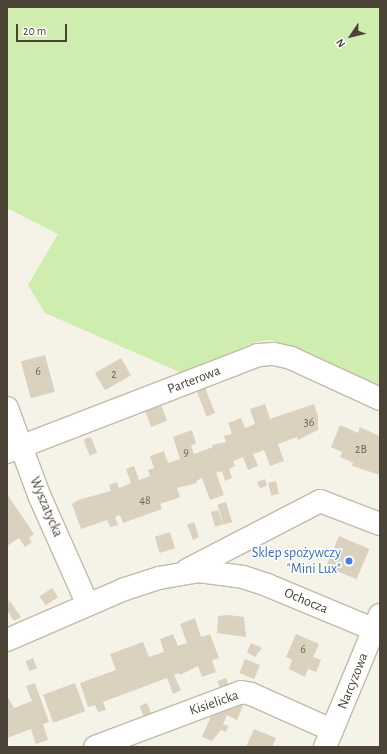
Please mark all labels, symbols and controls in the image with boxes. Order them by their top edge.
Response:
scale bar [18,16,69,42]
north arrow [331,16,371,56]
text: 20 m [23,25,46,37]
text: N [334,37,347,49]
street label: Parterowa [165,362,223,398]
house number: 6 [35,365,41,379]
house number: 2 [111,368,117,382]
house number: 36 [304,416,314,430]
house number: 2B [355,443,367,457]
house number: 9 [183,446,189,460]
street label: Wyszatycka [26,474,66,540]
house number: 48 [139,494,151,508]
place label: Sklep spożywczy "Mini Lux" [252,545,341,578]
marker: Sklep spożywczy "Mini Lux" [344,556,354,566]
street label: Ochocza [282,584,330,618]
house number: 6 [300,643,306,657]
street label: Narcyzowa [334,650,372,712]
street label: Kisielicka [187,687,241,719]

